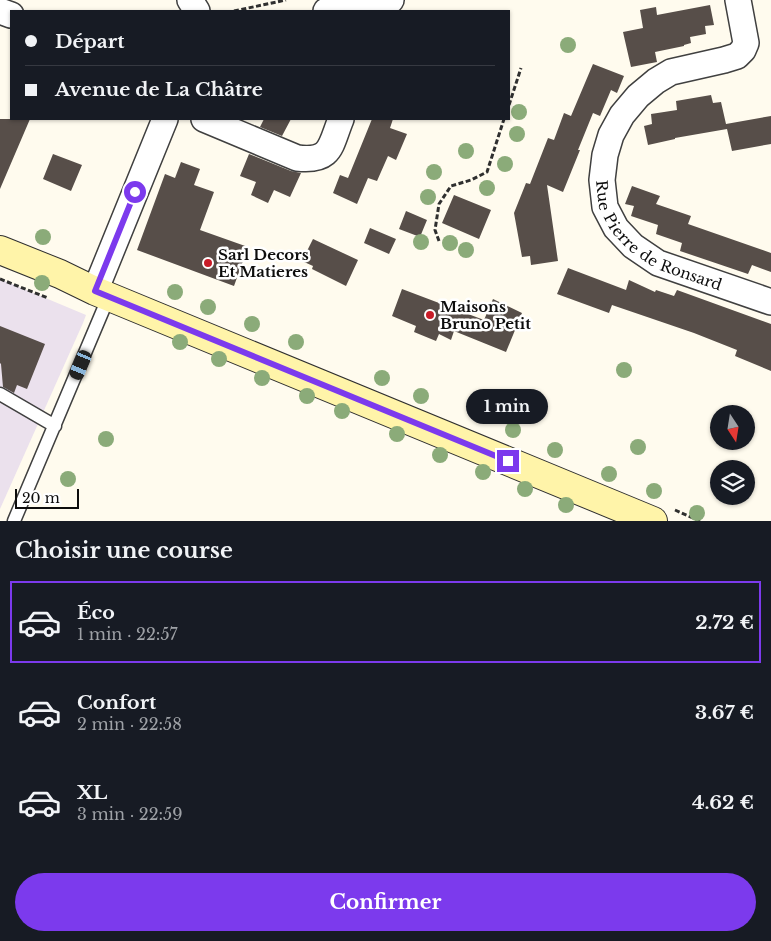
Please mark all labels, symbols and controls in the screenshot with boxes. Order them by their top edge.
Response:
text: Départ [55,30,124,53]
text: Avenue de La Châtre [55,78,263,101]
street label: Rue Pierre de Ronsard [593,179,725,294]
route start [124,181,146,203]
place label: Sarl Decors Et Matieres [218,245,309,281]
marker: Sarl Decors Et Matieres [202,257,214,269]
place label: Maisons Bruno Petit [440,297,531,333]
marker: Maisons Bruno Petit [424,309,436,321]
car [68,348,93,382]
callout: 1 min [467,388,549,424]
text: 1 min [484,396,530,416]
north arrow [710,405,755,450]
map controls [710,405,755,505]
route end [497,450,519,472]
button: layers [710,460,755,505]
scale bar [15,486,79,509]
text: 20 m [22,489,60,507]
text: Choisir une course [15,537,233,564]
icon: car [17,600,62,645]
text: Éco [77,601,115,624]
text: 2.72 € [695,611,754,634]
text: 1 min · 22:57 [77,624,178,644]
icon: car [17,690,62,735]
text: Confort [77,691,156,714]
text: 3.67 € [695,701,754,724]
text: 2 min · 22:58 [77,714,182,734]
icon: car [17,780,62,825]
text: XL [77,781,107,804]
text: 4.62 € [692,791,754,814]
text: 3 min · 22:59 [77,804,183,824]
button: Confirmer [15,873,756,931]

